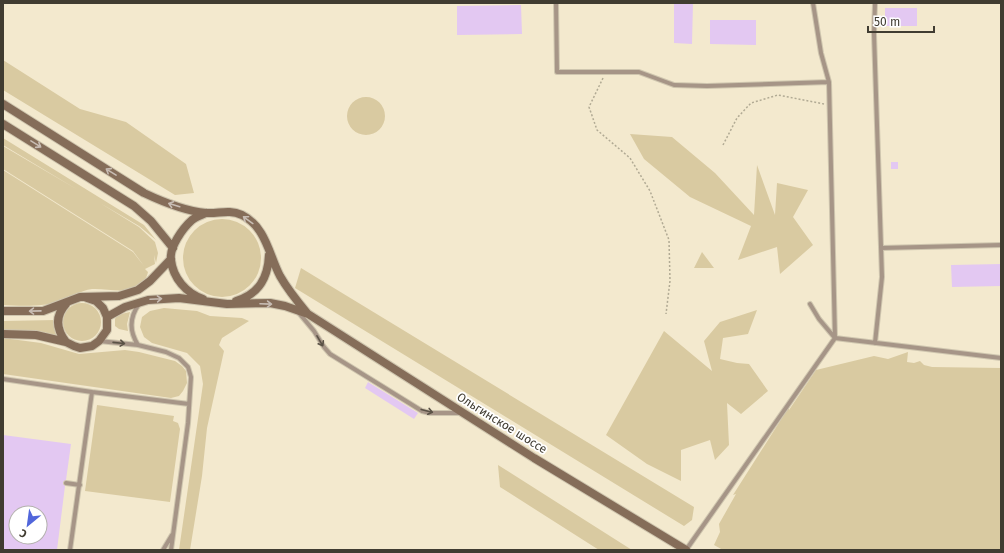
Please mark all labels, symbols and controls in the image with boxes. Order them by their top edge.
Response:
scale bar [868,8,934,34]
text: 50 m [874,15,900,29]
one-way arrow [30,141,42,149]
one-way arrow [106,168,117,176]
one-way arrow [168,201,181,208]
one-way arrow [243,216,254,224]
one-way arrow [149,296,162,303]
one-way arrow [259,300,272,307]
one-way arrow [29,307,42,315]
one-way arrow [316,335,324,347]
one-way arrow [112,340,125,347]
street label: Ольгинское шоссе [454,390,550,456]
one-way arrow [420,408,433,416]
north arrow [8,505,48,545]
text: С [17,526,29,541]

